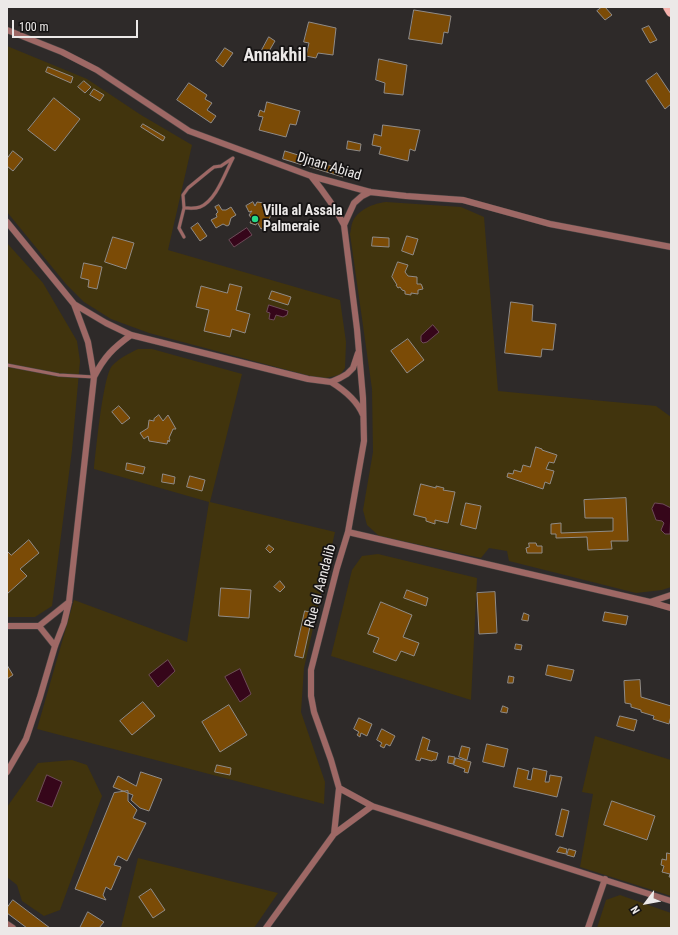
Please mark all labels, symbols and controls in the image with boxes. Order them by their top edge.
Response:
scale bar [14,12,140,38]
text: 100 m [19,20,49,34]
district label: Annakhil [243,45,307,67]
street label: Djnan Abiad [295,149,363,185]
place label: Villa al Assala Palmeraie [263,203,343,236]
marker: Villa al Assala Palmeraie [250,214,260,224]
street label: Rue el Aandalib [302,543,340,629]
north arrow [626,883,666,923]
text: N [628,903,643,916]

